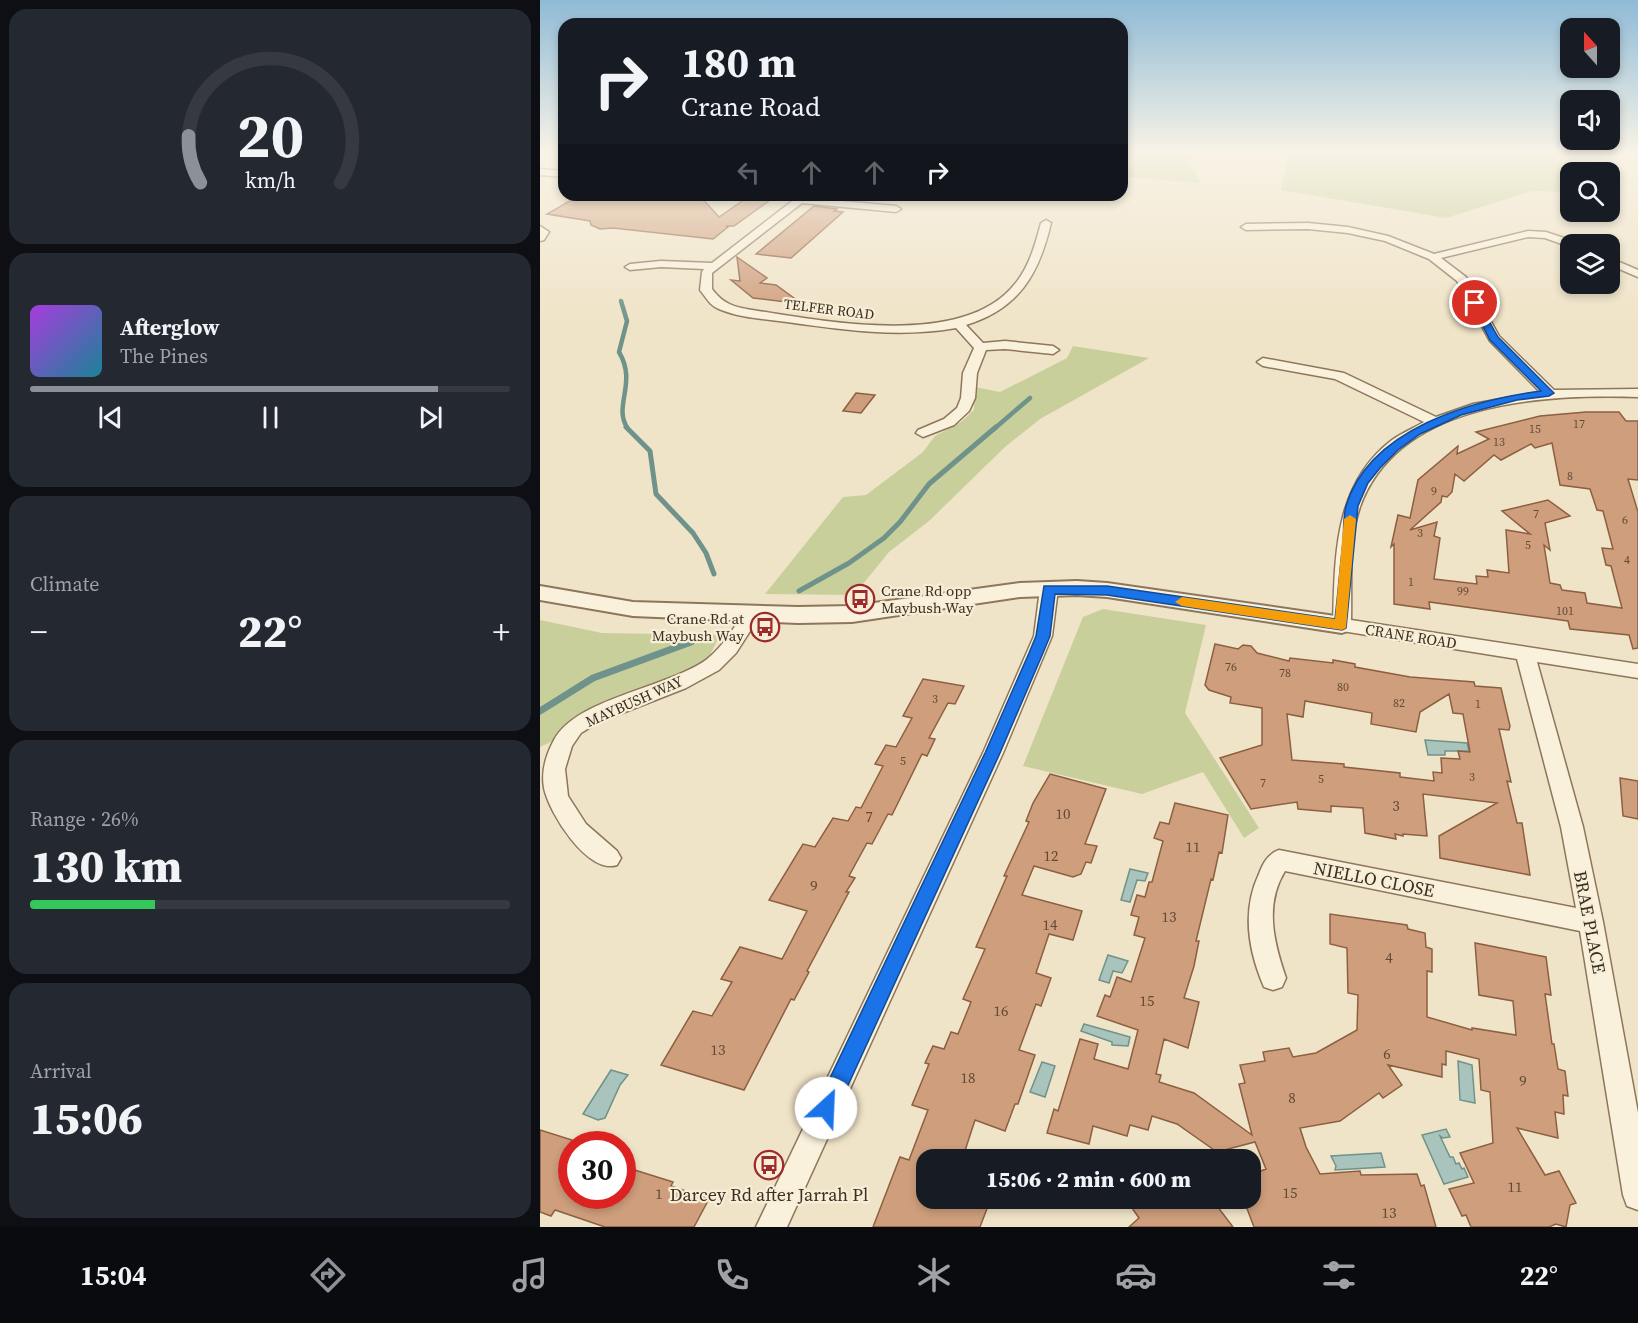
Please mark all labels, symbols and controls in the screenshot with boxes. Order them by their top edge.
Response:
north arrow [1560,18,1620,78]
map controls [1560,18,1620,294]
text: 180 m [681,33,796,91]
icon: right [582,42,660,120]
text: Crane Road [681,88,820,125]
button: sound [1560,90,1620,150]
text: 20 [236,92,304,178]
icon: left [732,156,765,189]
icon: ahead [795,156,828,189]
icon: ahead [858,156,891,189]
icon: right [921,156,954,189]
button: search [1560,162,1620,222]
text: km/h [244,167,296,196]
button: layers [1560,234,1620,294]
pin [1449,277,1500,328]
icon: arrive [1458,286,1491,319]
street label: TELFER ROAD [783,294,875,324]
text: Afterglow [120,312,220,342]
text: The Pines [120,342,208,370]
icon: previous [94,401,127,434]
icon: pause [254,401,287,434]
icon: next [414,401,447,434]
house number: 17 [1573,416,1585,432]
house number: 15 [1529,421,1541,437]
house number: 13 [1493,434,1505,450]
house number: 8 [1567,468,1573,484]
house number: 9 [1431,483,1437,499]
house number: 7 [1533,506,1539,522]
house number: 6 [1622,512,1628,528]
house number: 3 [1417,525,1423,541]
house number: 5 [1525,537,1531,553]
house number: 4 [1624,552,1630,568]
text: Climate [30,570,99,598]
house number: 1 [1408,574,1414,590]
place label: Crane Rd opp Maybush Way [881,580,974,618]
bus stop icon: Crane Rd opp Maybush Way [844,583,876,615]
house number: 99 [1457,583,1469,599]
text: 22° [238,600,302,662]
house number: 101 [1556,603,1574,619]
place label: Crane Rd at Maybush Way [652,608,744,646]
text: − [30,609,48,654]
text: + [492,609,510,654]
bus stop icon: Crane Rd at Maybush Way [749,611,781,643]
street label: CRANE ROAD [1364,618,1458,654]
house number: 76 [1225,659,1237,675]
house number: 78 [1279,665,1291,681]
street label: MAYBUSH WAY [582,670,686,732]
house number: 80 [1337,679,1349,695]
house number: 3 [932,691,938,707]
house number: 82 [1393,695,1405,711]
house number: 1 [1475,696,1481,712]
house number: 5 [900,753,906,769]
house number: 3 [1469,769,1475,785]
house number: 5 [1318,771,1324,787]
house number: 7 [1260,775,1266,791]
house number: 3 [1392,795,1400,816]
house number: 10 [1055,803,1071,824]
text: Range · 26% [30,805,139,833]
house number: 7 [865,806,873,827]
text: 130 km [30,835,182,897]
house number: 11 [1185,836,1201,857]
house number: 12 [1043,845,1059,866]
street label: NIELLO CLOSE [1311,855,1437,903]
street label: BRAE PLACE [1568,868,1612,976]
house number: 9 [810,875,818,896]
house number: 13 [1161,906,1177,927]
house number: 14 [1042,914,1058,935]
house number: 4 [1385,947,1393,968]
house number: 15 [1139,990,1155,1011]
house number: 16 [993,1000,1009,1021]
house number: 13 [710,1039,726,1060]
house number: 6 [1383,1043,1391,1064]
text: Arrival [30,1057,92,1085]
house number: 18 [960,1067,976,1088]
house number: 9 [1519,1070,1527,1091]
position arrow [794,1076,858,1140]
text: 15:06 [30,1087,143,1149]
house number: 8 [1288,1087,1296,1108]
speed limit sign: 30 [558,1131,636,1209]
bus stop icon: Darcey Rd after Jarrah Pl [753,1149,785,1181]
text: 15:06 · 2 min · 600 m [986,1164,1191,1194]
house number: 11 [1507,1176,1523,1197]
place label: Darcey Rd after Jarrah Pl [670,1182,868,1207]
house number: 15 [1282,1182,1298,1203]
house number: 1 [655,1183,663,1204]
house number: 13 [1381,1202,1397,1223]
icon: directions [307,1254,349,1296]
icon: music [509,1254,551,1296]
icon: phone [711,1254,753,1296]
icon: climate [913,1254,955,1296]
icon: car [1115,1254,1157,1296]
icon: filters [1318,1254,1360,1296]
text: 15:04 [80,1257,147,1294]
text: 22° [1520,1257,1558,1294]

